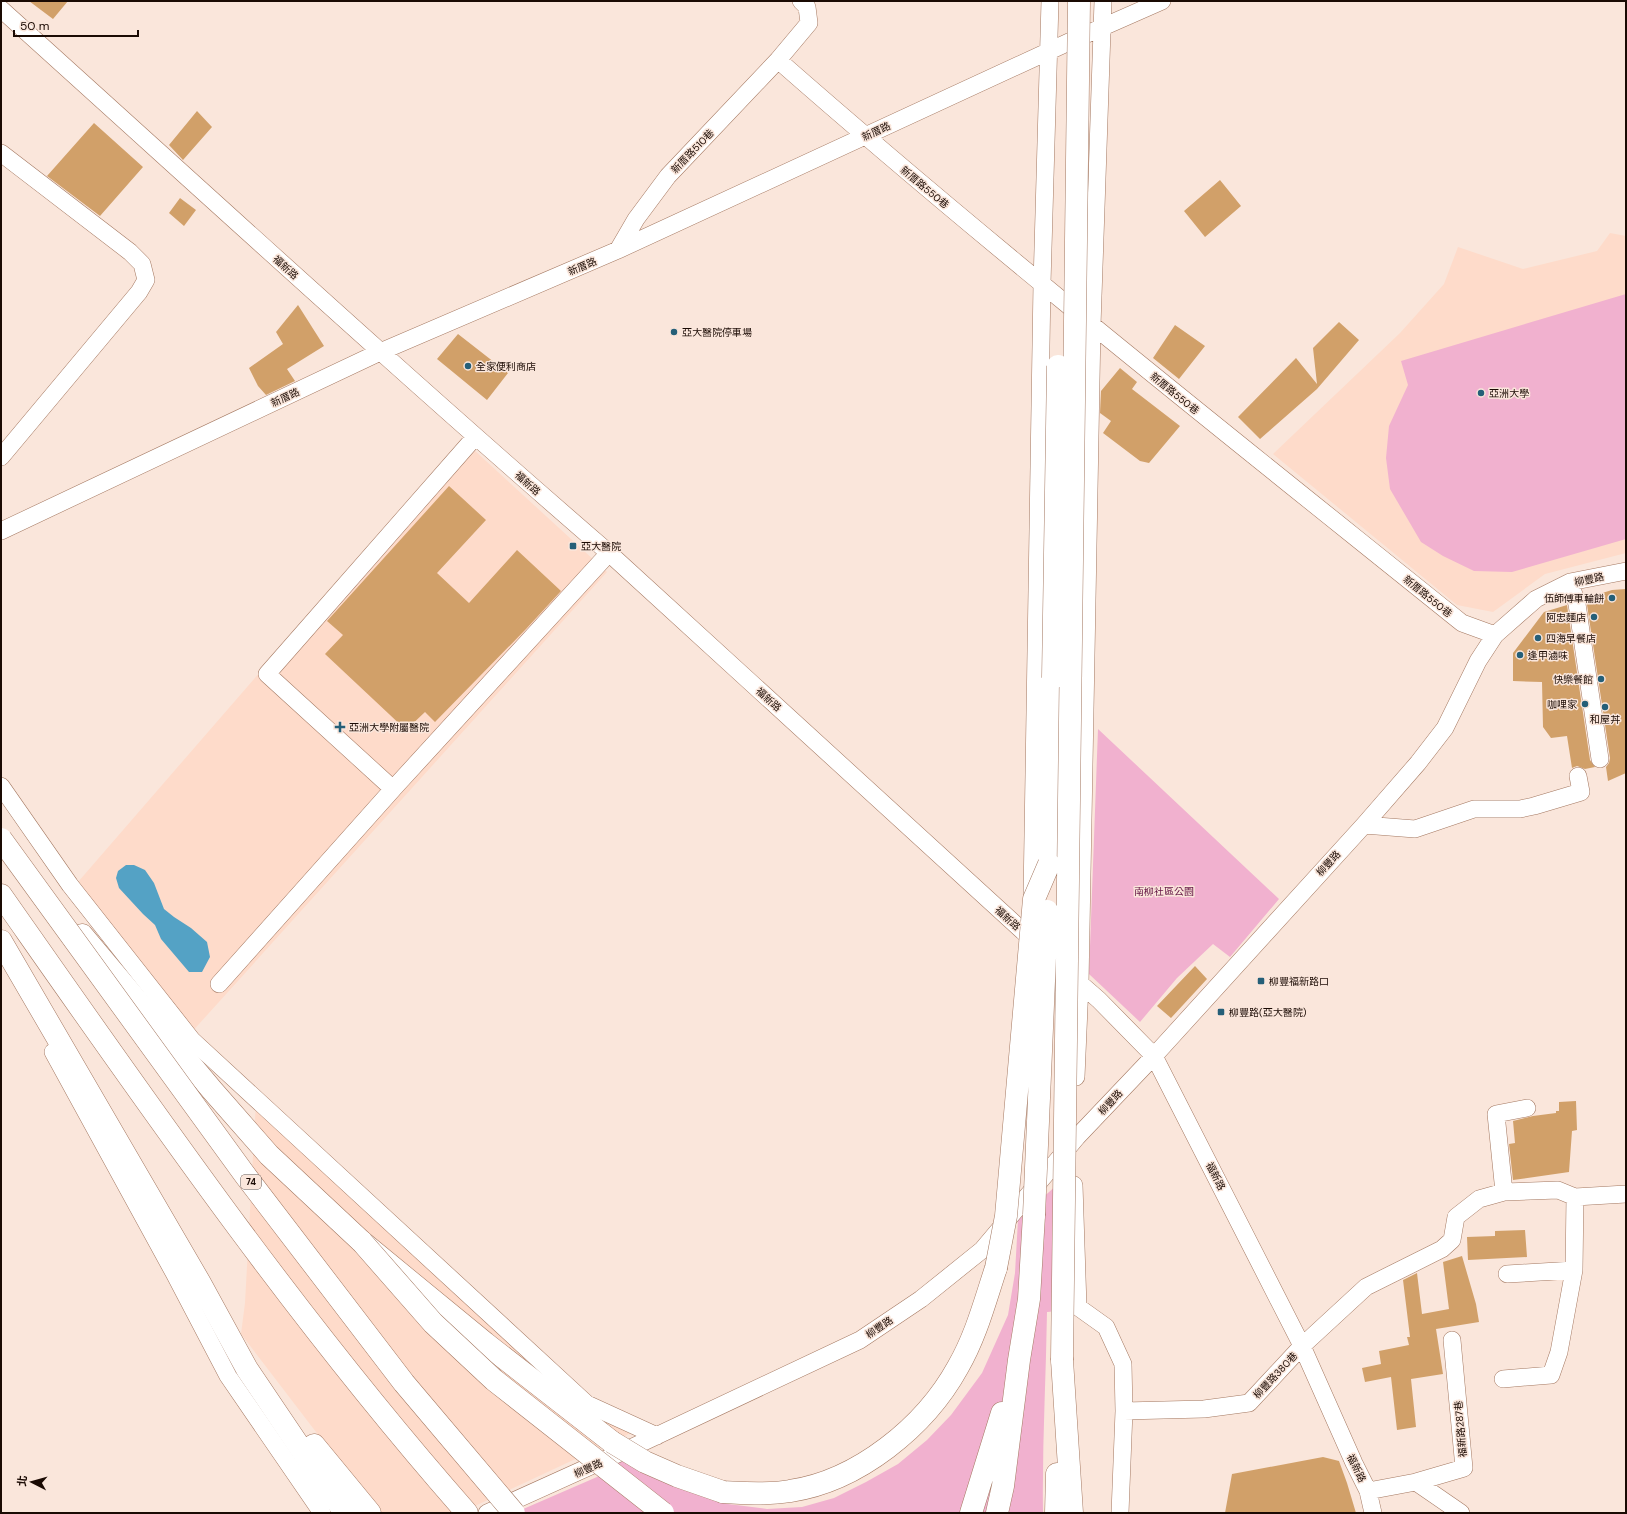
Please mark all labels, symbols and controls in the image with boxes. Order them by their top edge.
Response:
scale bar [14,12,138,38]
text: 50 m [20,18,49,34]
street label: 新厝路 [860,119,893,144]
street label: 新厝路510巷 [668,127,717,176]
street label: 新厝路550巷 [898,163,951,211]
street label: 福新路 [270,253,301,282]
street label: 新厝路 [566,255,599,278]
place label: 亞大醫院停車場 [682,326,752,339]
marker: 亞大醫院停車場 [669,327,679,337]
place label: 全家便利商店 [476,360,536,373]
marker: 全家便利商店 [463,361,473,371]
street label: 新厝路550巷 [1148,370,1202,417]
street label: 新厝路 [269,385,302,410]
place label: 亞洲大學 [1489,387,1529,400]
marker: 亞洲大學 [1476,388,1486,398]
street label: 福新路 [512,469,543,498]
place label: 亞大醫院 [581,540,621,553]
marker: 亞大醫院 [568,541,578,551]
street label: 柳豐路 [1573,570,1605,589]
street label: 新厝路550巷 [1401,573,1455,620]
place label: 伍師傅車輪餅 [1544,592,1604,605]
marker: 伍師傅車輪餅 [1607,593,1617,603]
place label: 阿忠麵店 [1546,611,1586,624]
marker: 阿忠麵店 [1589,612,1599,622]
place label: 四海早餐店 [1546,632,1596,645]
marker: 四海早餐店 [1533,633,1543,643]
place label: 逢甲滷味 [1528,649,1568,662]
marker: 逢甲滷味 [1515,650,1525,660]
place label: 快樂餐館 [1553,673,1593,686]
marker: 快樂餐館 [1596,674,1606,684]
street label: 福新路 [753,685,784,714]
place label: 咖哩家 [1547,698,1578,711]
marker: 咖哩家 [1580,699,1590,709]
marker: 和屋丼 [1600,702,1610,712]
place label: 和屋丼 [1590,713,1620,726]
marker: 亞洲大學附屬醫院 [334,721,346,733]
place label: 亞洲大學附屬醫院 [349,721,429,734]
street label: 柳豐路 [1313,848,1343,879]
park label: 南柳社區公園 [1134,885,1194,898]
street label: 福新路 [992,904,1023,933]
place label: 柳豐福新路口 [1269,975,1329,988]
marker: 柳豐福新路口 [1256,976,1266,986]
place label: 柳豐路(亞大醫院) [1229,1006,1307,1019]
marker: 柳豐路(亞大醫院) [1216,1007,1226,1017]
street label: 柳豐路 [1095,1087,1125,1118]
street label: 福新路 [1203,1160,1228,1193]
road number: 74 [241,1175,261,1189]
street label: 柳豐路 [863,1314,895,1341]
street label: 柳豐路380巷 [1251,1349,1300,1401]
street label: 福新路287巷 [1452,1400,1469,1458]
street label: 福新路 [1344,1452,1369,1485]
street label: 柳豐路 [572,1456,605,1480]
north arrow [12,1462,52,1502]
text: 北 [15,1475,30,1487]

